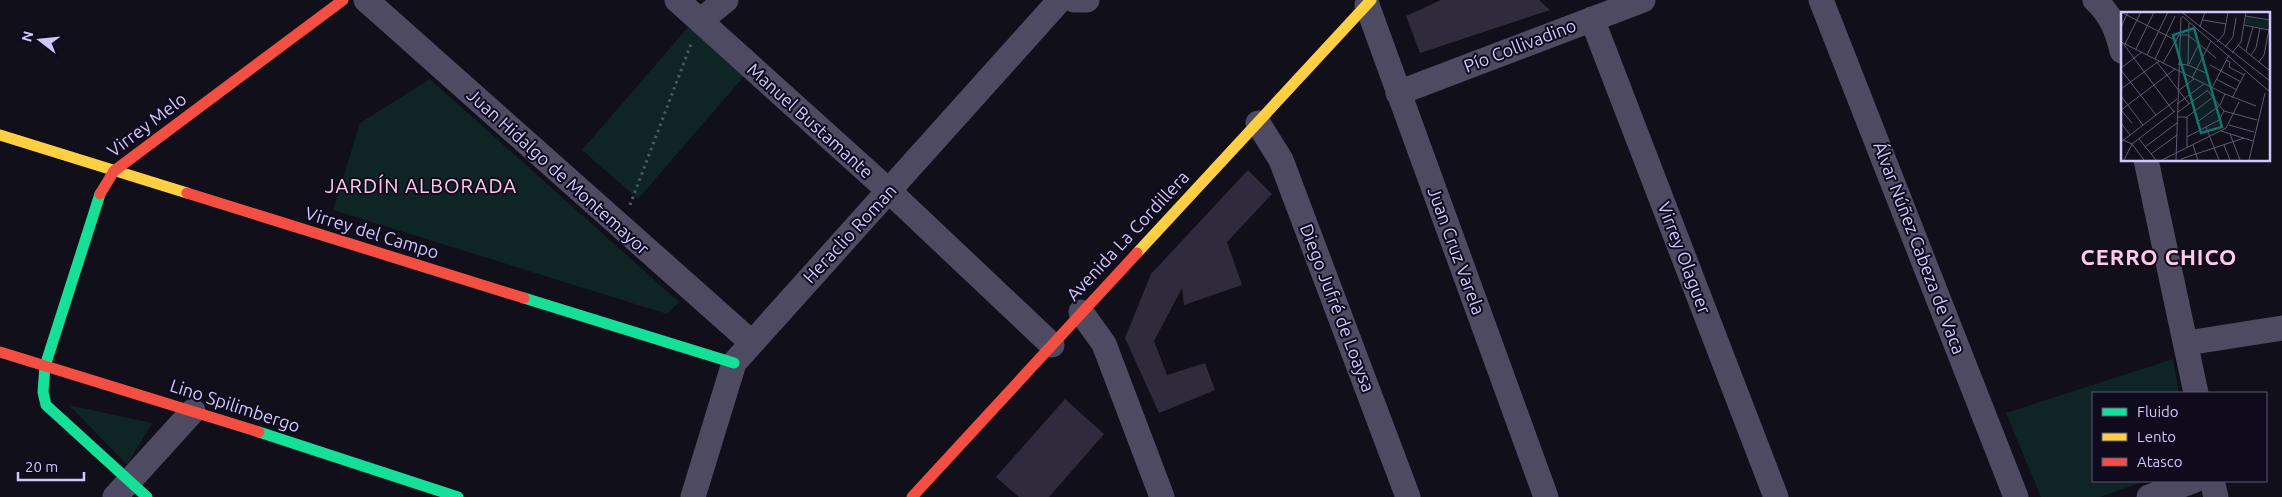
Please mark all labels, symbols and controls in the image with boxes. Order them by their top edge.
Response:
inset map [2121,12,2270,161]
street label: Pío Collivadino [1461,14,1579,76]
north arrow [15,15,65,65]
text: N [18,29,37,44]
street label: Manuel Bustamante [744,59,878,182]
street label: Juan Hidalgo de Montemayor [464,84,654,258]
street label: Virrey Melo [103,88,190,160]
street label: Álvar Núñez Cabeza de Vaca [1870,138,1971,357]
street label: Avenida La Cordillera [1062,166,1193,304]
district label: JARDÍN ALBORADA [325,174,517,197]
street label: Heraclio Roman [799,180,900,287]
street label: Juan Cruz Varela [1425,184,1489,317]
street label: Virrey Olaguer [1654,199,1715,317]
street label: Virrey del Campo [303,202,442,262]
street label: Diego Jufré de Loaysa [1297,221,1379,394]
district label: CERRO CHICO [2081,244,2237,269]
street label: Lino Spilimbergo [168,375,303,436]
legend [2092,392,2267,482]
text: Fluido [2137,403,2179,420]
text: Lento [2137,428,2176,445]
scale bar [18,450,84,482]
text: Atasco [2137,453,2183,470]
text: 20 m [25,458,58,475]

